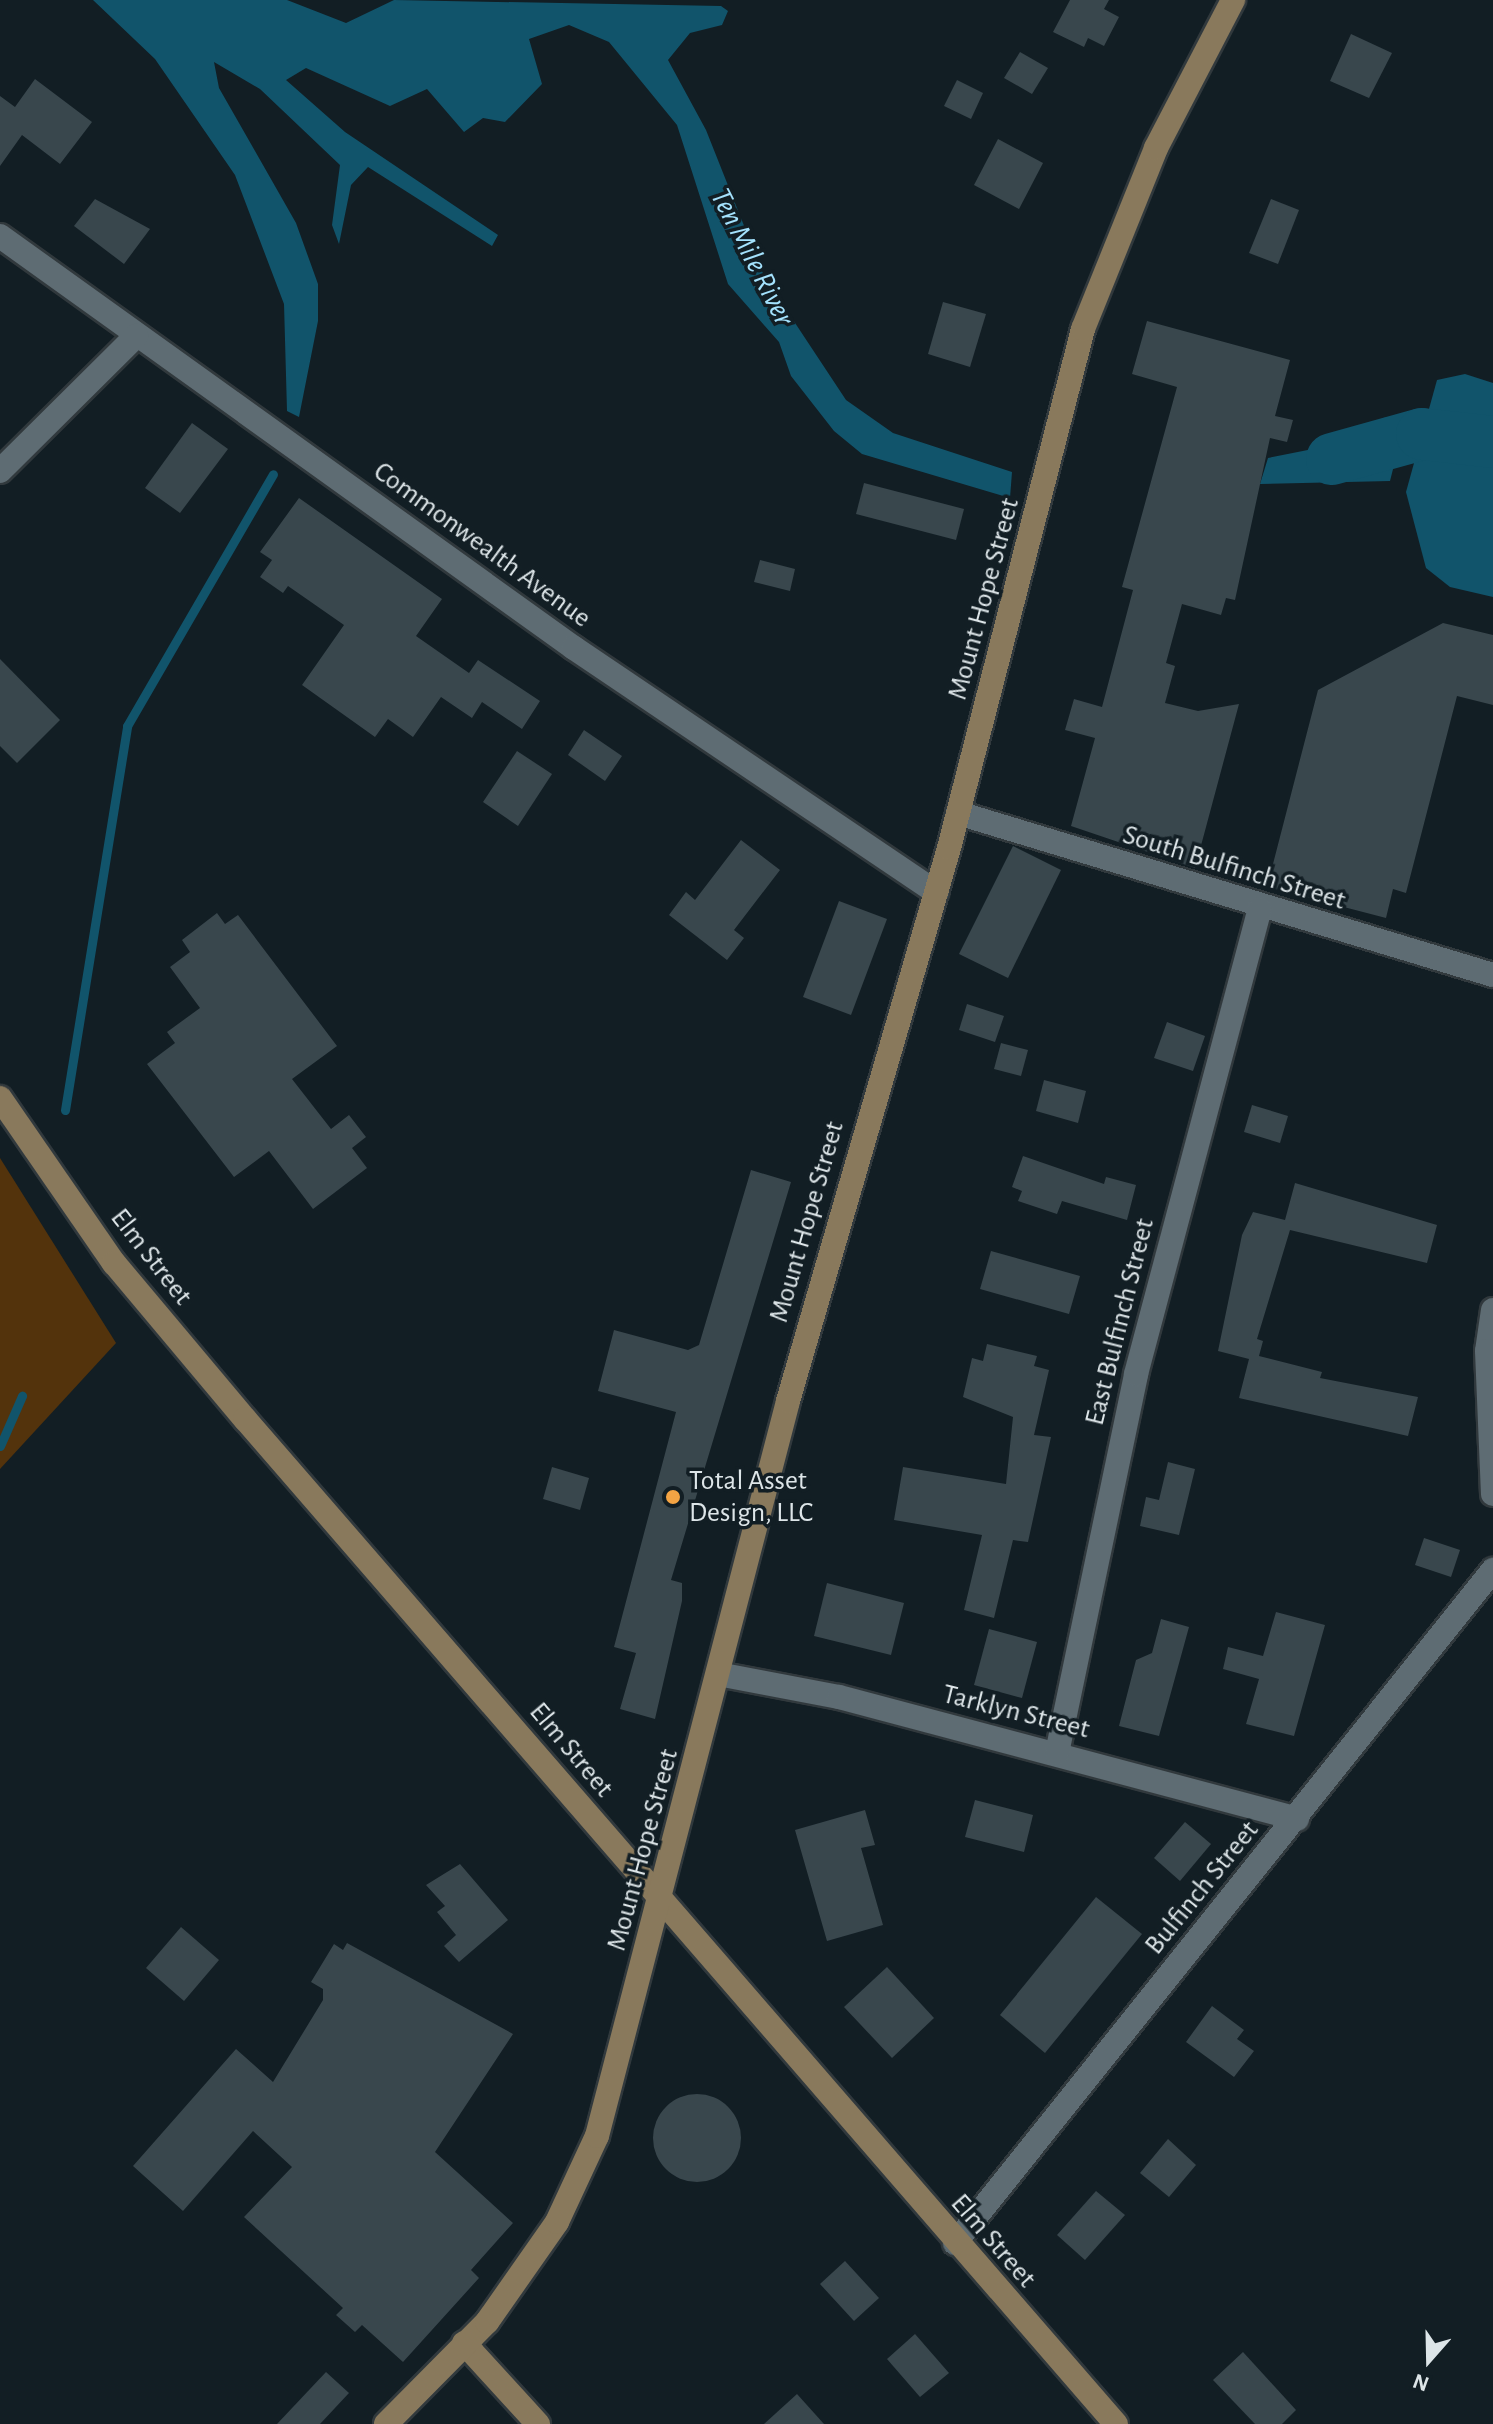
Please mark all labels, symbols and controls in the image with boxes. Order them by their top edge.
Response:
water label: Ten Mile River [702,182,802,332]
street label: Commonwealth Avenue [367,455,597,635]
street label: Mount Hope Street [941,495,1027,703]
street label: South Bulfinch Street [1119,818,1349,918]
street label: Mount Hope Street [762,1118,852,1326]
street label: Elm Street [103,1202,199,1312]
street label: East Bulfinch Street [1078,1215,1162,1429]
place label: Total Asset Design, LLC [689,1464,813,1530]
marker: Total Asset Design, LLC [664,1488,682,1506]
street label: Tarklyn Street [939,1678,1093,1746]
street label: Elm Street [522,1696,620,1804]
street label: Mount Hope Street [600,1746,686,1954]
street label: Bulfinch Street [1138,1814,1266,1962]
street label: Elm Street [943,2187,1043,2295]
north arrow [1389,2320,1469,2400]
text: N [1410,2370,1432,2396]

